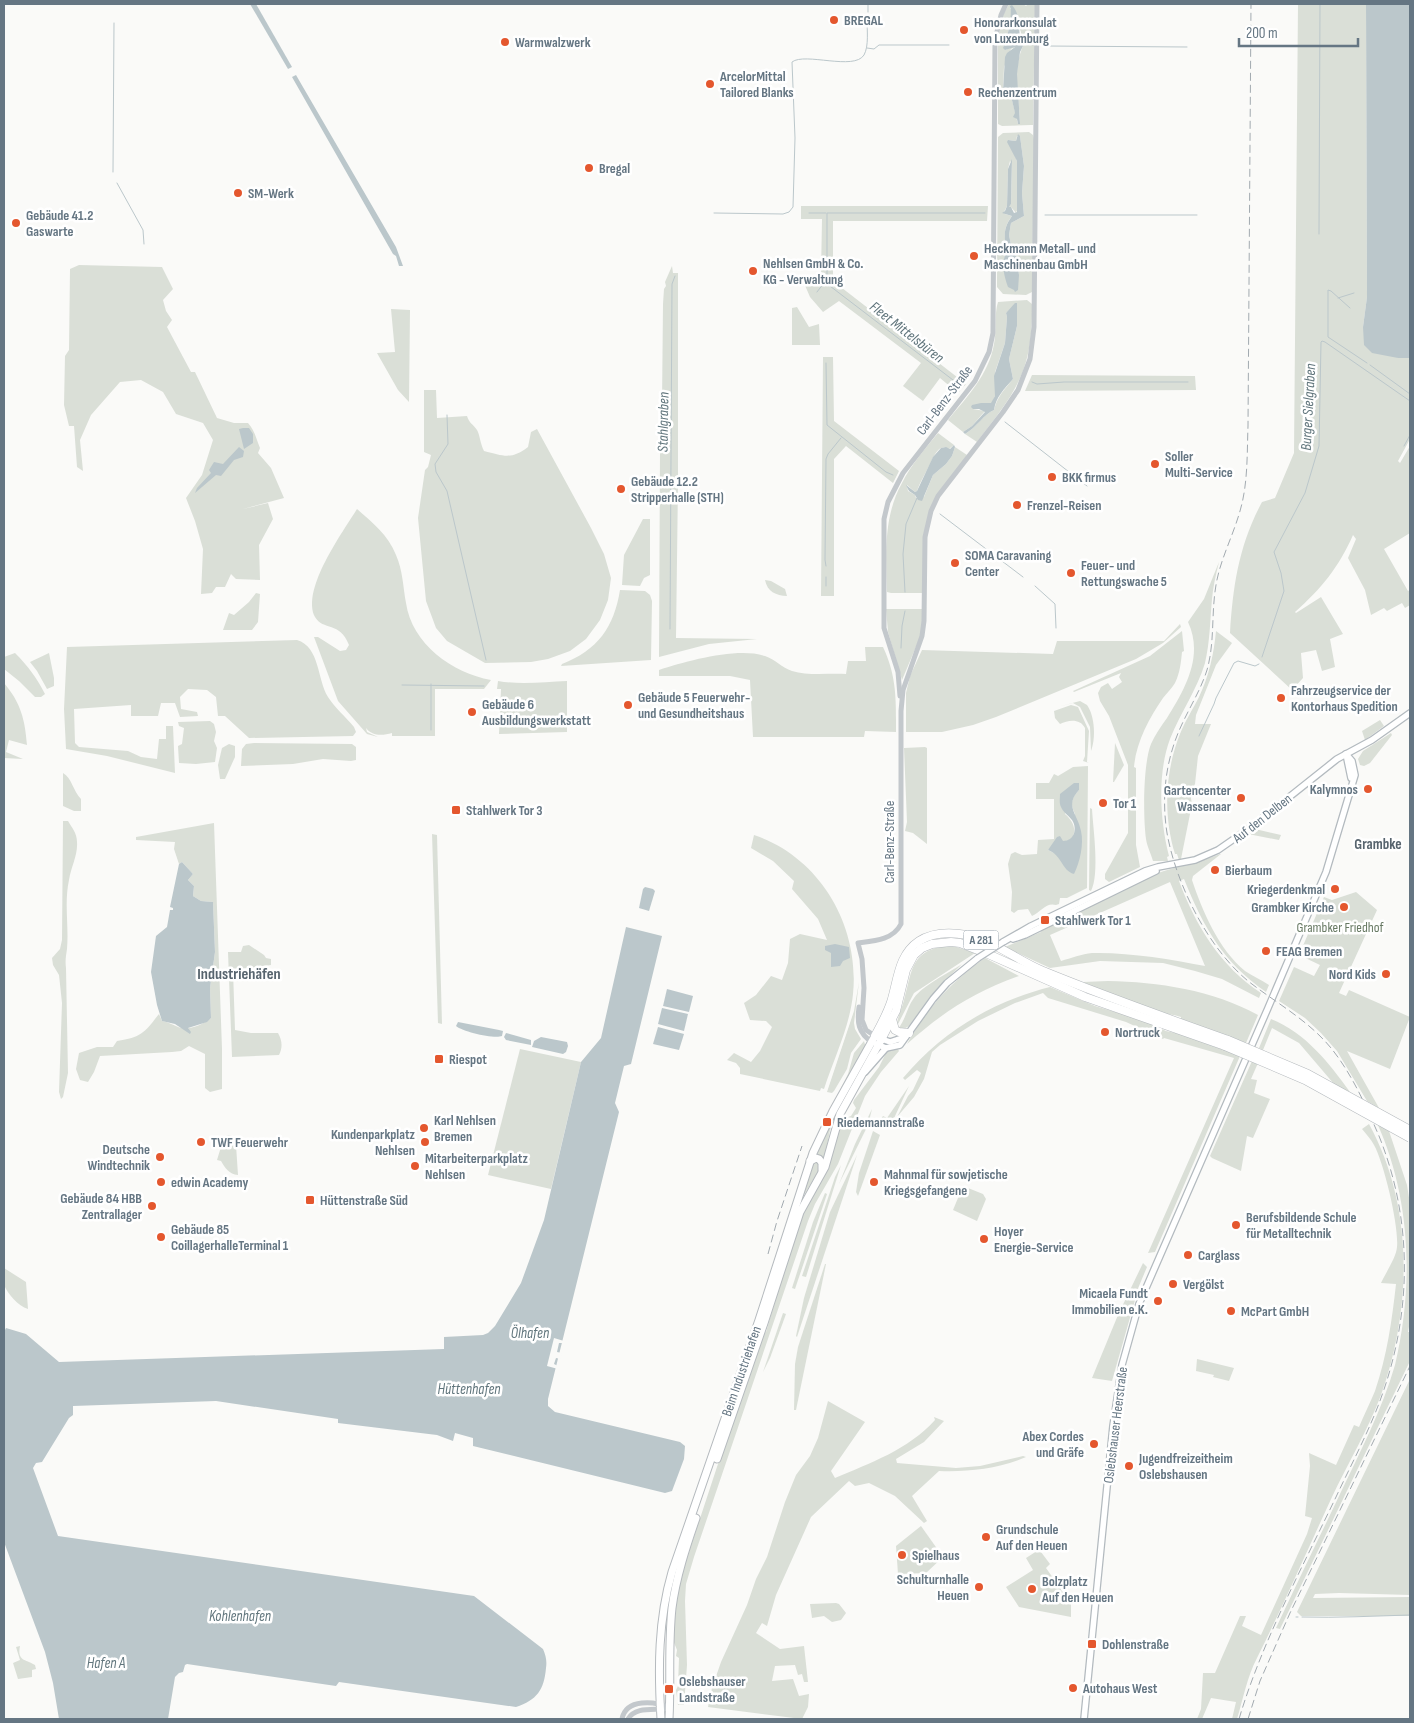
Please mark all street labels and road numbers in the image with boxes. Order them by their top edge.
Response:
street label: Carl-Benz-Straße [913,362,976,438]
street label: Auf den Delben [1229,790,1295,847]
street label: Carl-Benz-Straße [881,801,898,883]
road number: A 281 [964,930,998,950]
street label: Beim Industriehafen [718,1324,765,1419]
street label: Oslebshauser Heerstraße [1100,1366,1131,1484]

